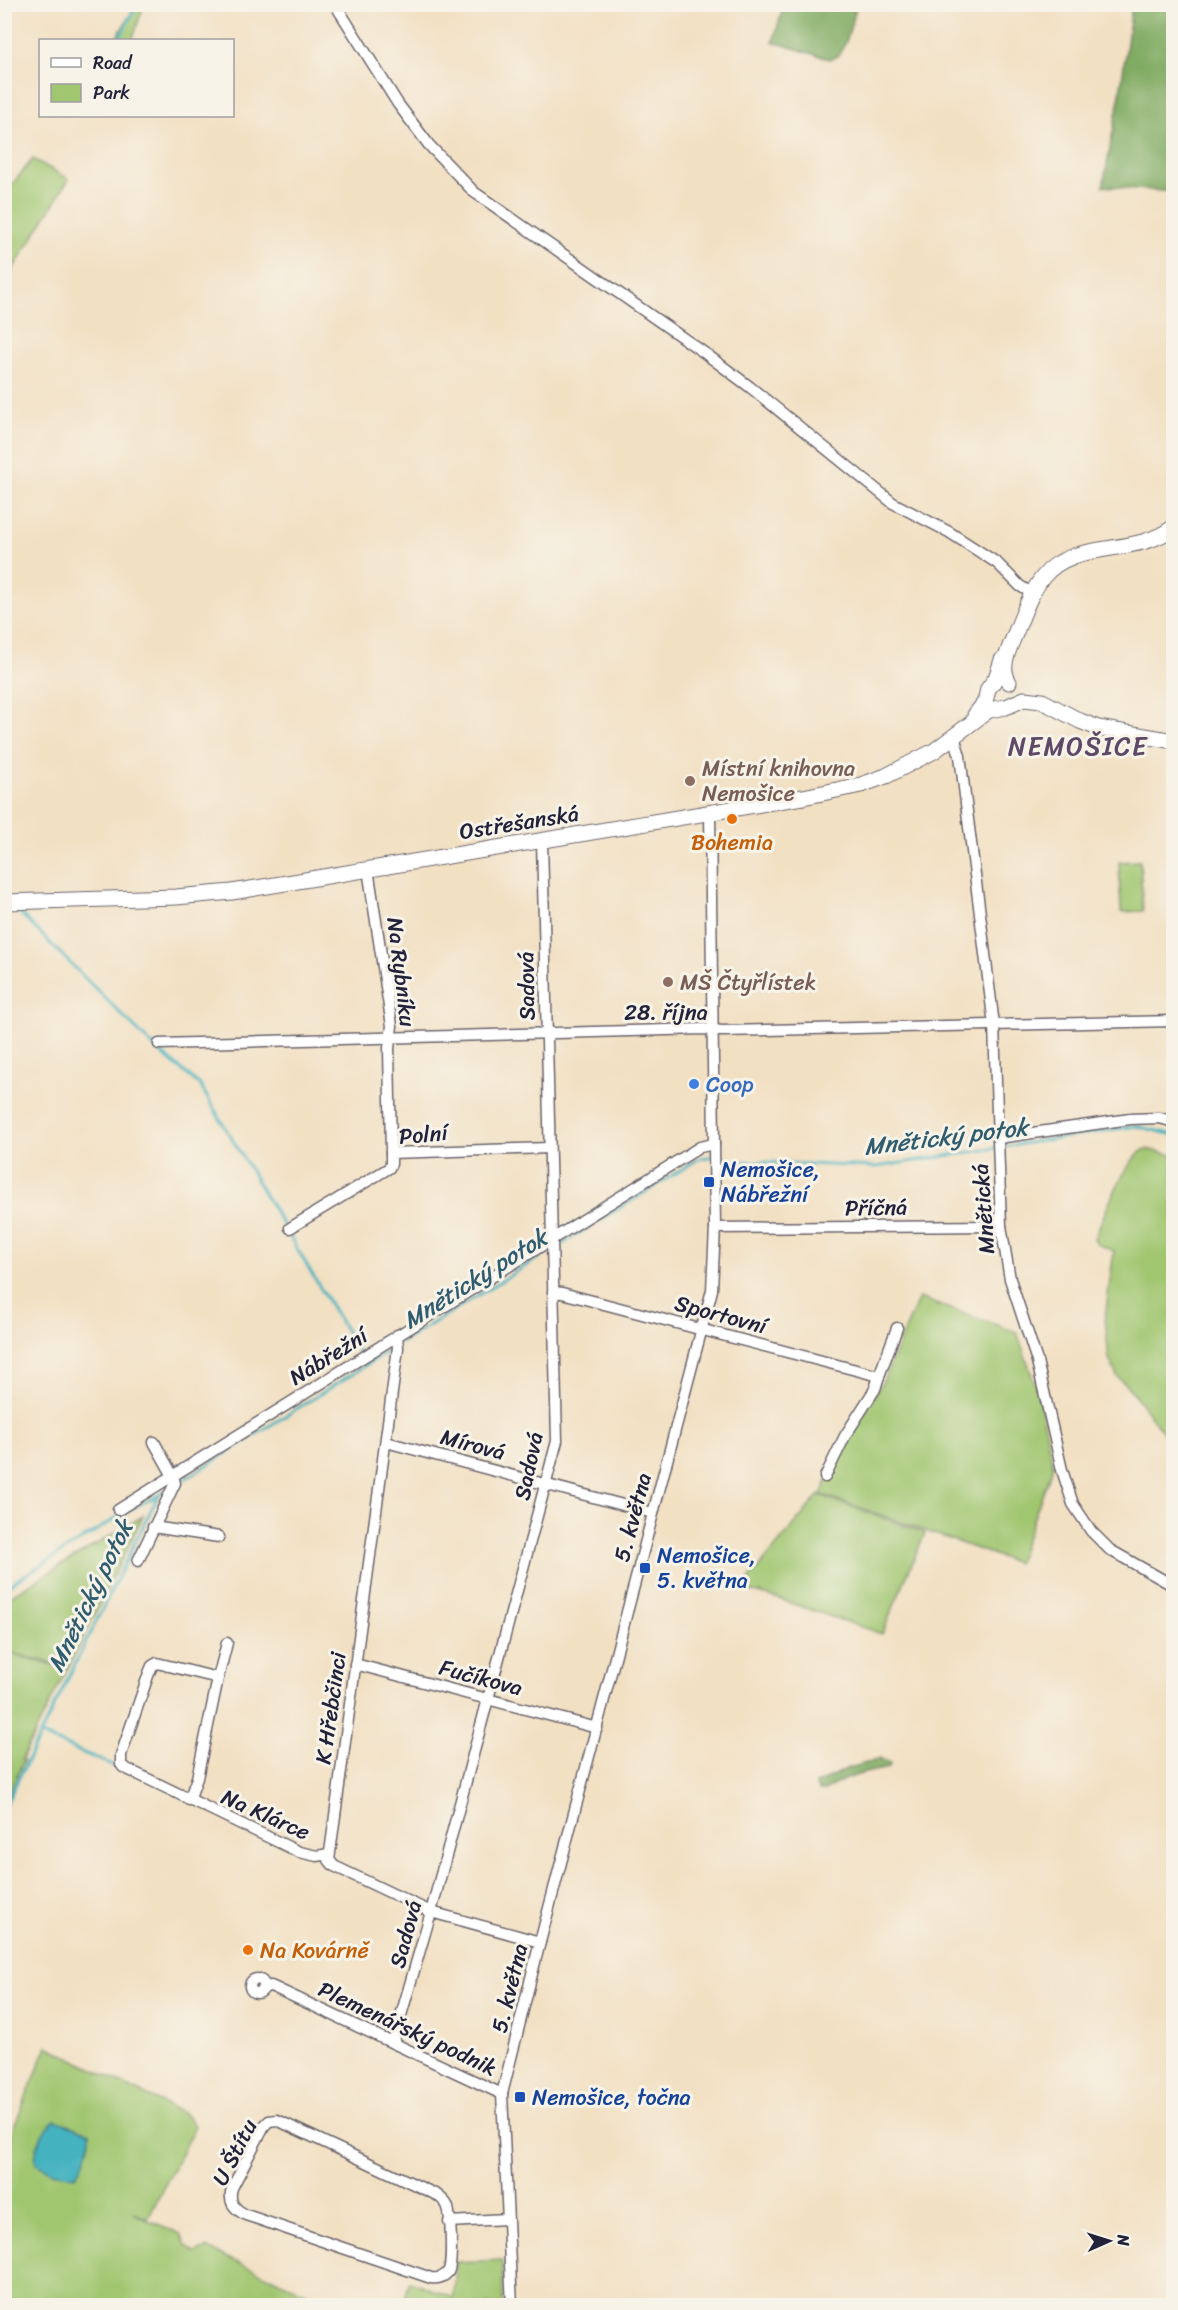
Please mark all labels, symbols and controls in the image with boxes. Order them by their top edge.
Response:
legend [39,39,234,117]
text: Road [93,47,133,79]
text: Park [93,77,130,109]
district label: NEMOŠICE [1008,723,1148,769]
place label: Místní knihovna Nemošice [702,749,855,813]
marker: Místní knihovna Nemošice [683,774,697,788]
street label: Ostřešanská [457,794,582,851]
marker: Bohemia [725,812,739,826]
place label: Bohemia [691,823,773,862]
street label: Na Rybníku [375,915,428,1029]
street label: Sadová [506,951,547,1021]
place label: MŠ Čtyřlístek [680,963,816,1002]
marker: MŠ Čtyřlístek [661,975,675,989]
street label: 28. října [624,993,708,1032]
place label: Coop [706,1065,754,1104]
marker: Coop [687,1077,701,1091]
water label: Mnětický potok [862,1106,1033,1168]
street label: Polní [397,1113,452,1156]
place label: Nemošice, Nábřežní [721,1150,820,1214]
street label: Mnětická [961,1162,1006,1255]
marker: Nemošice, Nábřežní [702,1175,716,1189]
street label: Příčná [845,1187,908,1228]
water label: Mnětický potok [394,1216,559,1340]
street label: Sportovní [671,1284,774,1346]
street label: Nábřežní [281,1315,378,1396]
street label: Mírová [436,1417,510,1472]
street label: Sadová [502,1428,555,1504]
street label: 5. května [602,1468,663,1566]
water label: Mnětický potok [35,1510,146,1679]
place label: Nemošice, 5. května [657,1536,756,1600]
marker: Nemošice, 5. května [638,1561,652,1575]
street label: K Hřebčinci [303,1648,358,1767]
street label: Fučíkova [435,1648,527,1707]
street label: Na Klárce [215,1778,317,1851]
street label: Sadová [378,1896,433,1972]
place label: Na Kovárně [260,1931,370,1970]
street label: 5. května [480,1939,539,2037]
marker: Na Kovárně [241,1943,255,1957]
street label: Plemenářský podnik [312,1970,504,2087]
place label: Nemošice, točna [532,2078,691,2117]
marker: Nemošice, točna [513,2090,527,2104]
street label: U Štítu [201,2111,268,2193]
north arrow [1079,2211,1139,2271]
text: N [1109,2233,1138,2247]

